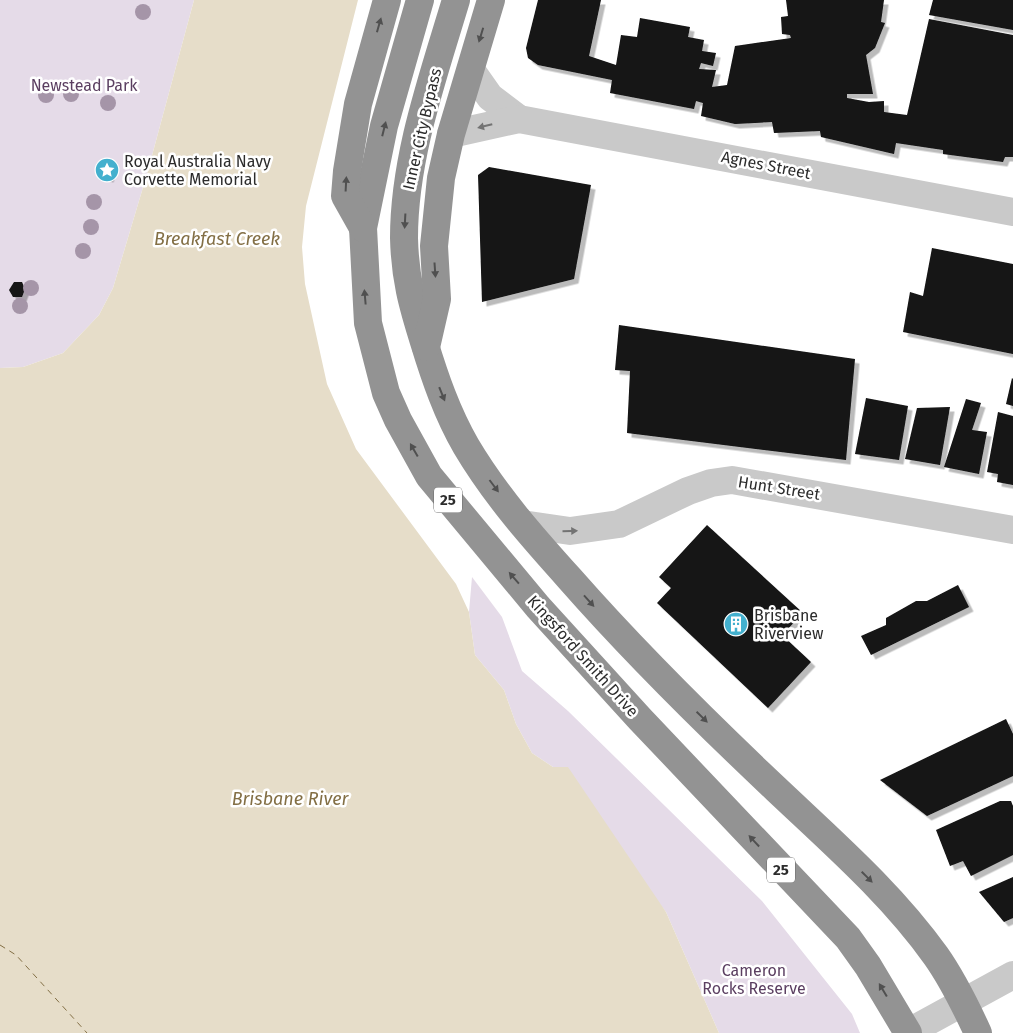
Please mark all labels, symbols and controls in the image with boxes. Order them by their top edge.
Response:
one-way arrow [376,18,384,33]
one-way arrow [476,27,484,42]
street label: Inner City Bypass [399,66,445,192]
park label: Newstead Park [31,76,138,95]
one-way arrow [380,121,388,136]
one-way arrow [477,122,492,130]
street label: Agnes Street [720,147,813,183]
place label: Royal Australia Navy Corvette Memorial [124,152,271,189]
place icon: Royal Australia Navy Corvette Memorial [94,157,120,183]
one-way arrow [342,175,350,191]
one-way arrow [401,213,409,229]
water label: Breakfast Creek [154,228,280,250]
one-way arrow [431,262,439,278]
one-way arrow [361,289,369,305]
one-way arrow [438,387,446,401]
one-way arrow [410,444,419,457]
street label: Hunt Street [737,472,822,504]
one-way arrow [488,479,499,492]
road number: 25 [434,488,462,512]
one-way arrow [563,526,579,534]
one-way arrow [508,572,519,585]
street label: Kingsford Smith Drive [523,591,643,721]
one-way arrow [583,594,595,606]
place label: Brisbane Riverview [754,606,824,643]
building icon: Brisbane Riverview [723,611,749,637]
one-way arrow [696,711,708,723]
water label: Brisbane River [232,788,350,810]
one-way arrow [748,836,760,848]
road number: 25 [767,858,795,882]
one-way arrow [861,870,873,882]
park label: Cameron Rocks Reserve [702,961,806,998]
one-way arrow [878,984,888,997]

